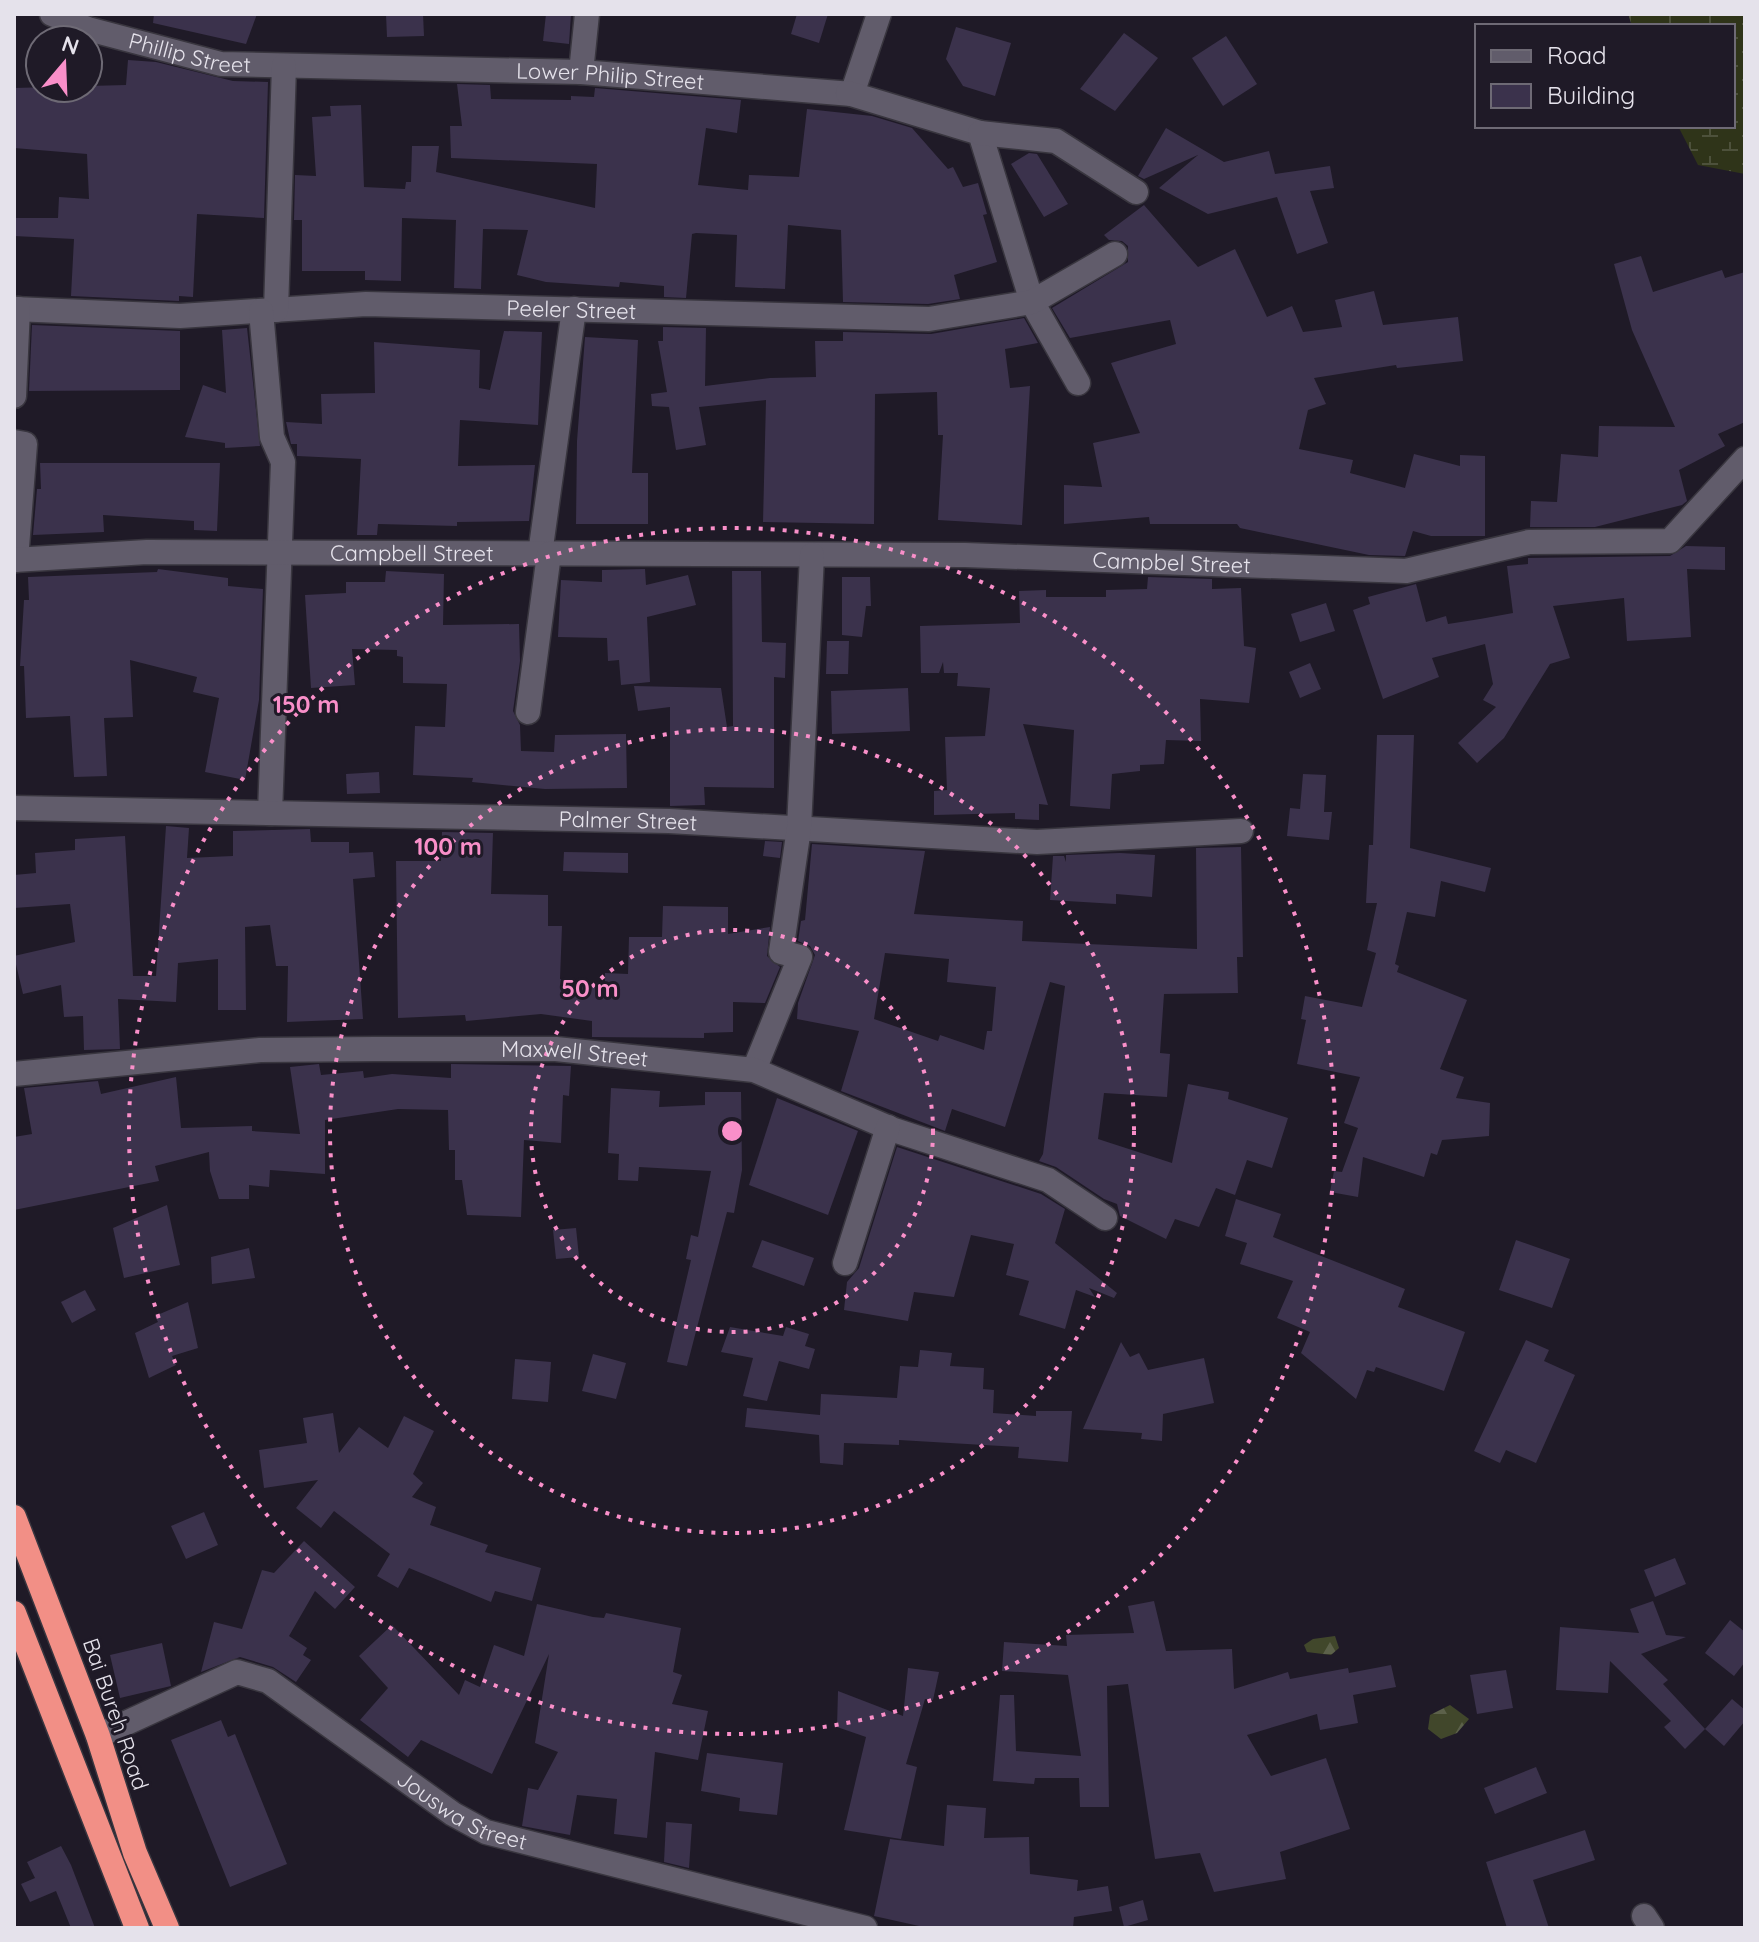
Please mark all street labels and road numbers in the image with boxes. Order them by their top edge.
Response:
street label: Phillip Street [126,26,251,79]
street label: Lower Philip Street [516,57,705,96]
street label: Peeler Street [506,294,637,325]
street label: Campbell Street [330,539,493,567]
street label: Campbel Street [1092,546,1251,579]
street label: Palmer Street [558,805,698,837]
street label: Maxwell Street [501,1035,650,1073]
street label: Bai Bureh Road [77,1634,155,1794]
street label: Jouswa Street [392,1764,530,1856]

